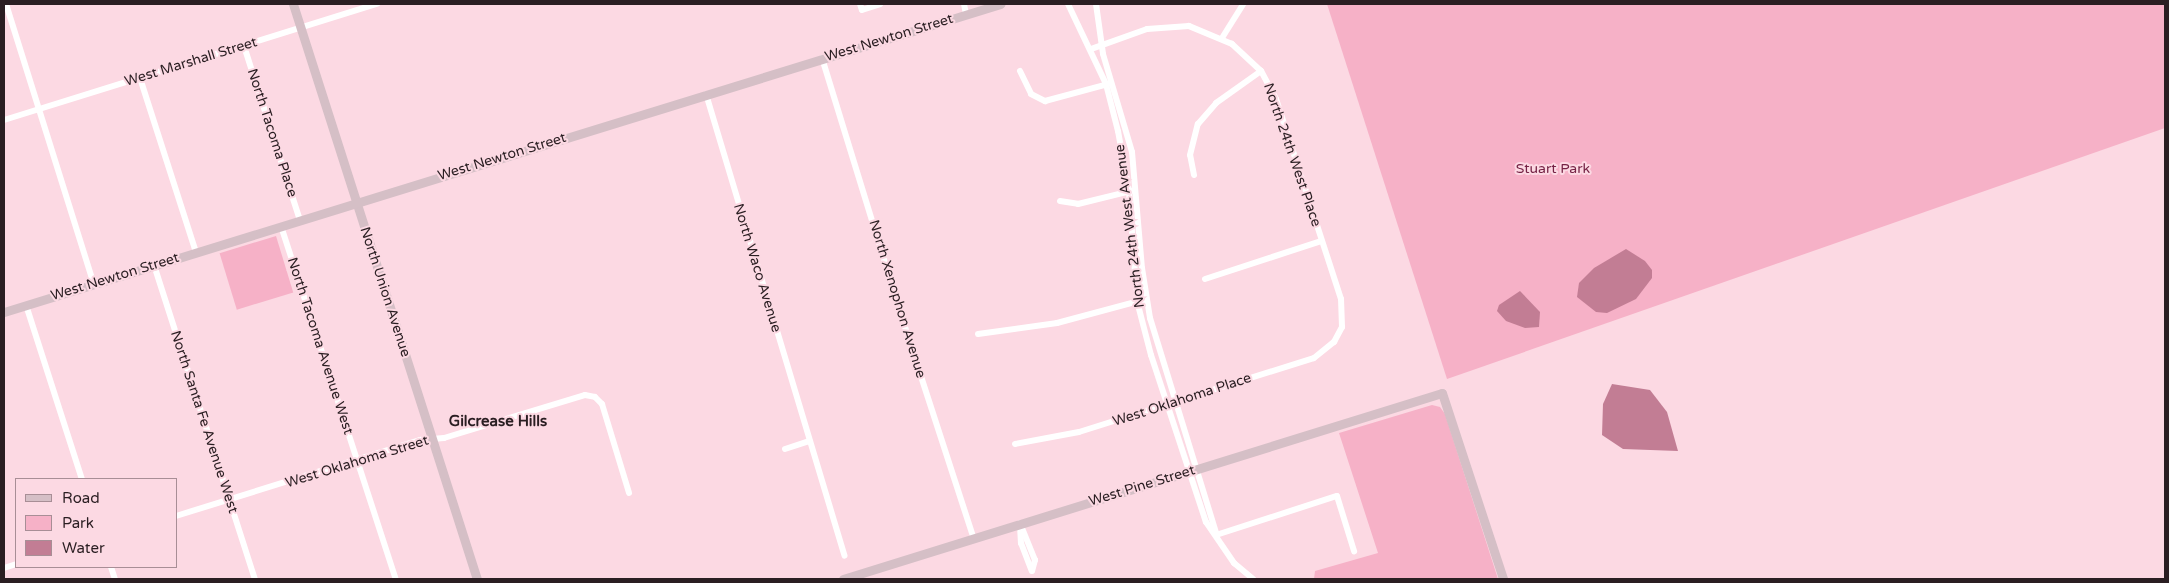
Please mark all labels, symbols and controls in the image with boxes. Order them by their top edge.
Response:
street label: West Newton Street [823,10,955,66]
street label: West Marshall Street [123,34,259,90]
street label: North Tacoma Place [243,67,301,199]
street label: North 24th West Place [1260,81,1324,229]
street label: West Newton Street [436,129,568,185]
street label: North 24th West Avenue [1112,143,1148,309]
park label: Stuart Park [1516,161,1590,177]
street label: North Waco Avenue [729,202,785,334]
street label: North Xenophon Avenue [865,218,929,380]
street label: North Union Avenue [356,225,414,359]
street label: West Newton Street [49,249,181,305]
street label: North Tacoma Avenue West [283,255,357,437]
street label: North Santa Fe Avenue West [167,329,241,515]
street label: West Oklahoma Place [1111,370,1253,430]
district label: Gilcrease Hills [449,413,547,431]
street label: West Oklahoma Street [283,432,431,492]
street label: West Pine Street [1087,462,1197,510]
legend [15,478,178,568]
text: Road [62,489,100,507]
text: Park [62,514,94,532]
text: Water [62,539,105,557]

